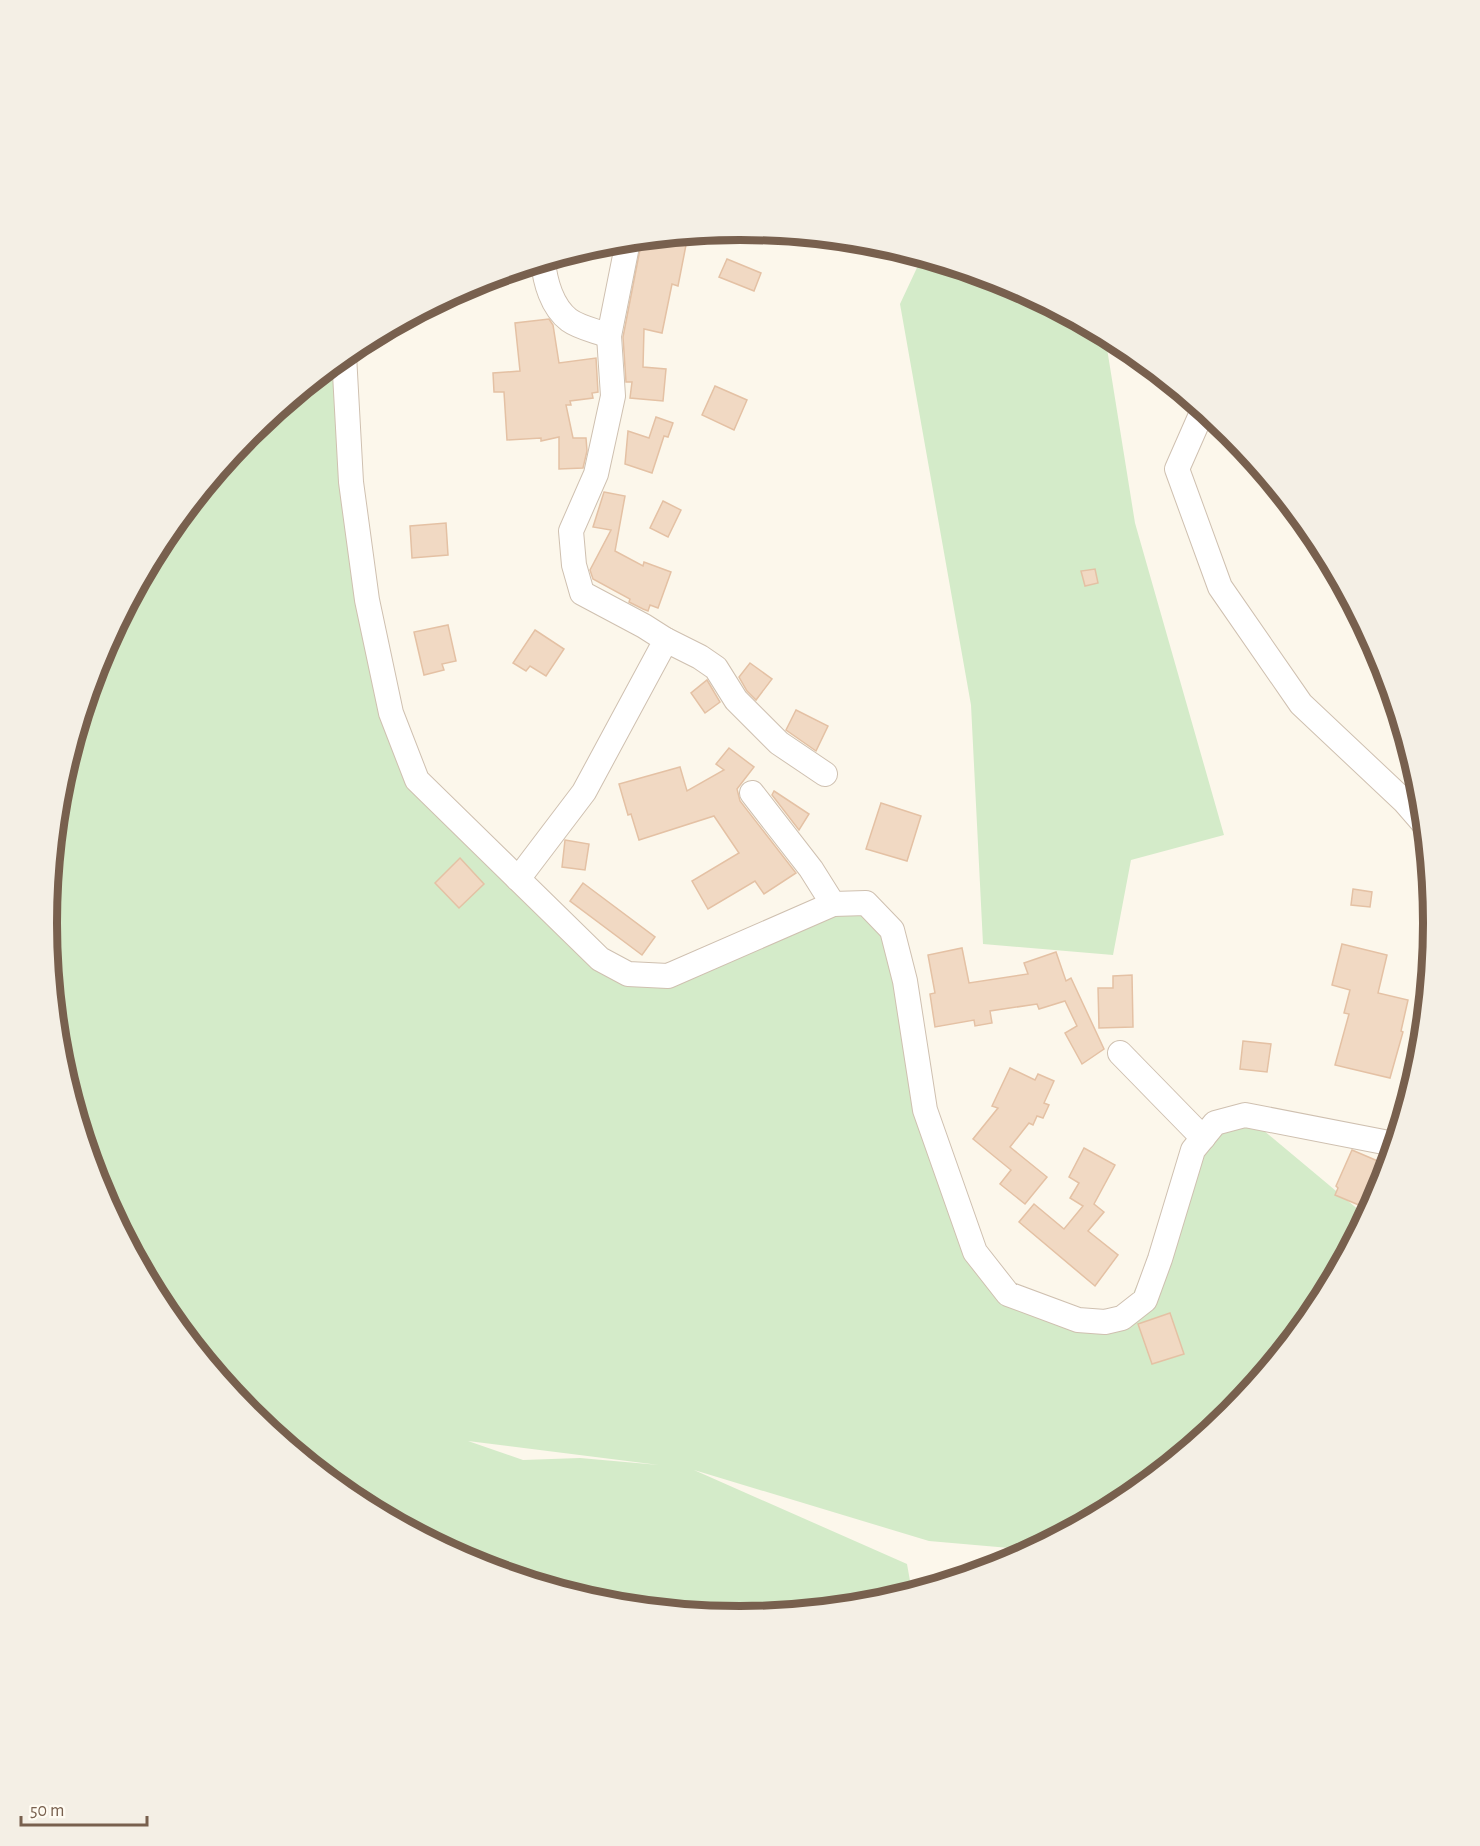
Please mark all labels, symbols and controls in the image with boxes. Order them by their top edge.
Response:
scale bar [21,1789,147,1827]
text: 50 m [30,1802,64,1820]

